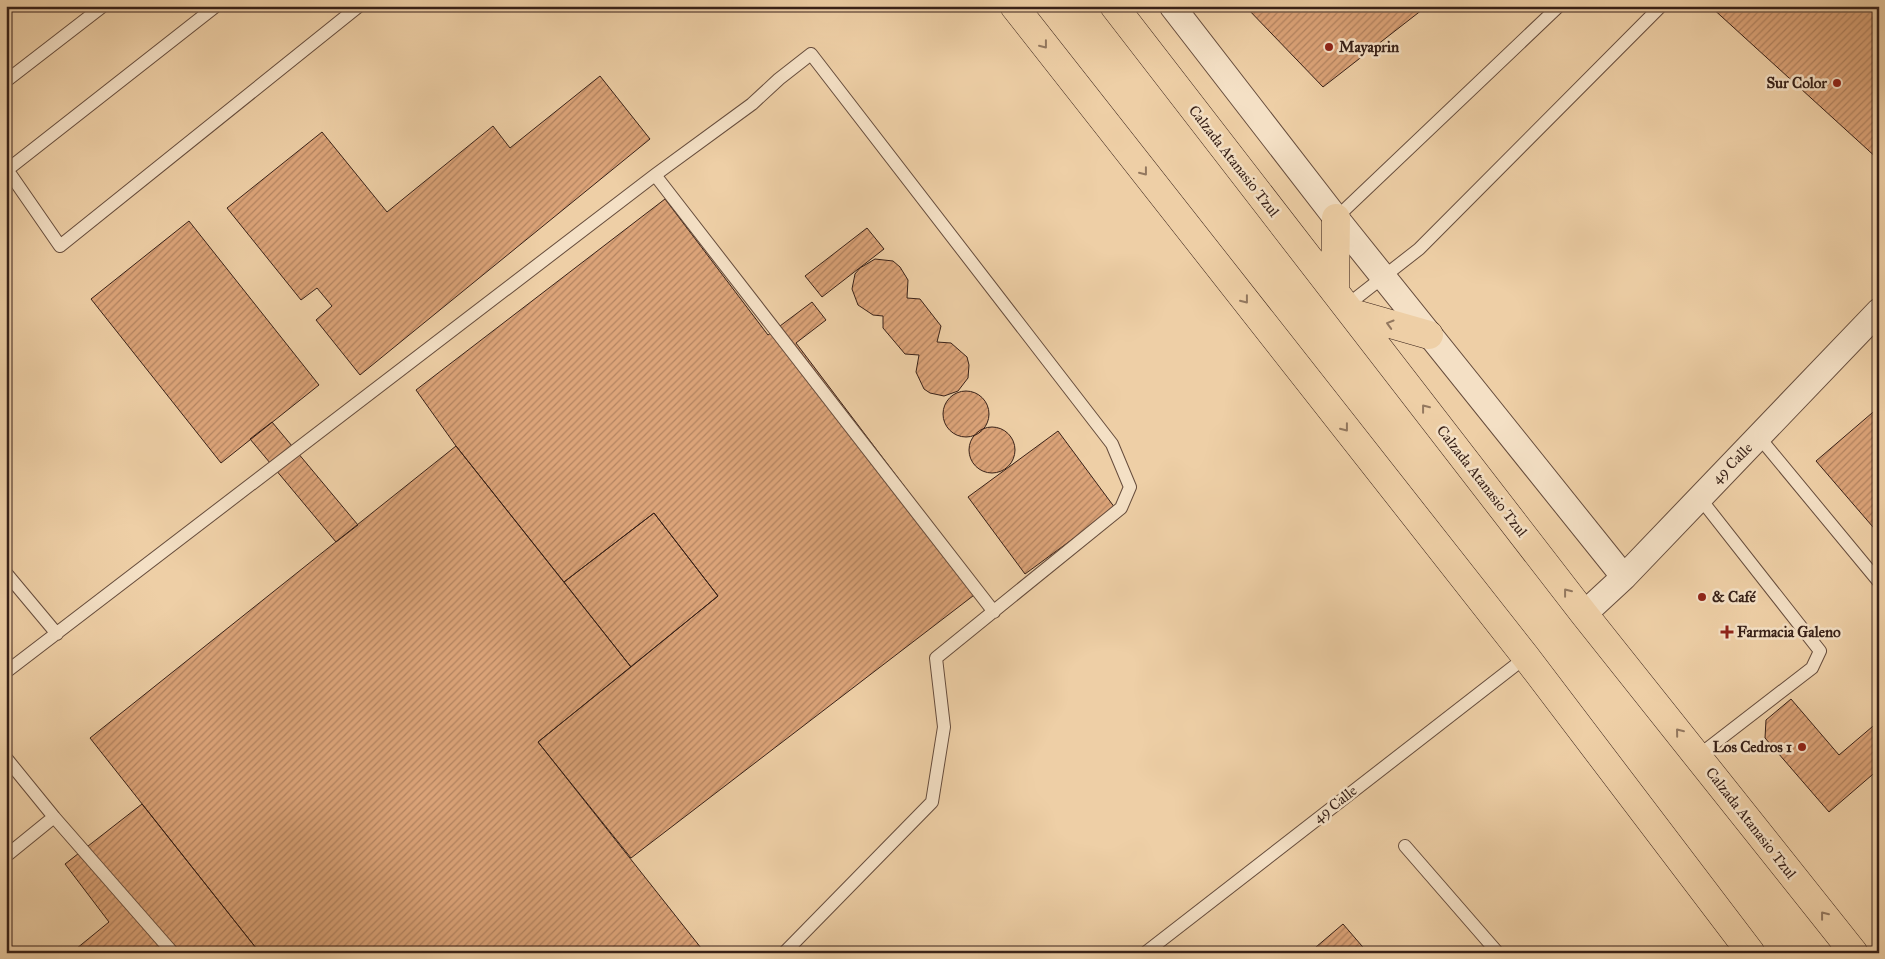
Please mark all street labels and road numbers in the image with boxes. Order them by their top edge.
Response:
street label: Calzada Atanasio Tzul [1185,102,1284,221]
street label: Calzada Atanasio Tzul [1433,422,1532,541]
street label: 49 Calle [1708,439,1756,487]
street label: Calzada Atanasio Tzul [1702,764,1801,883]
street label: 49 Calle [1310,781,1360,827]

